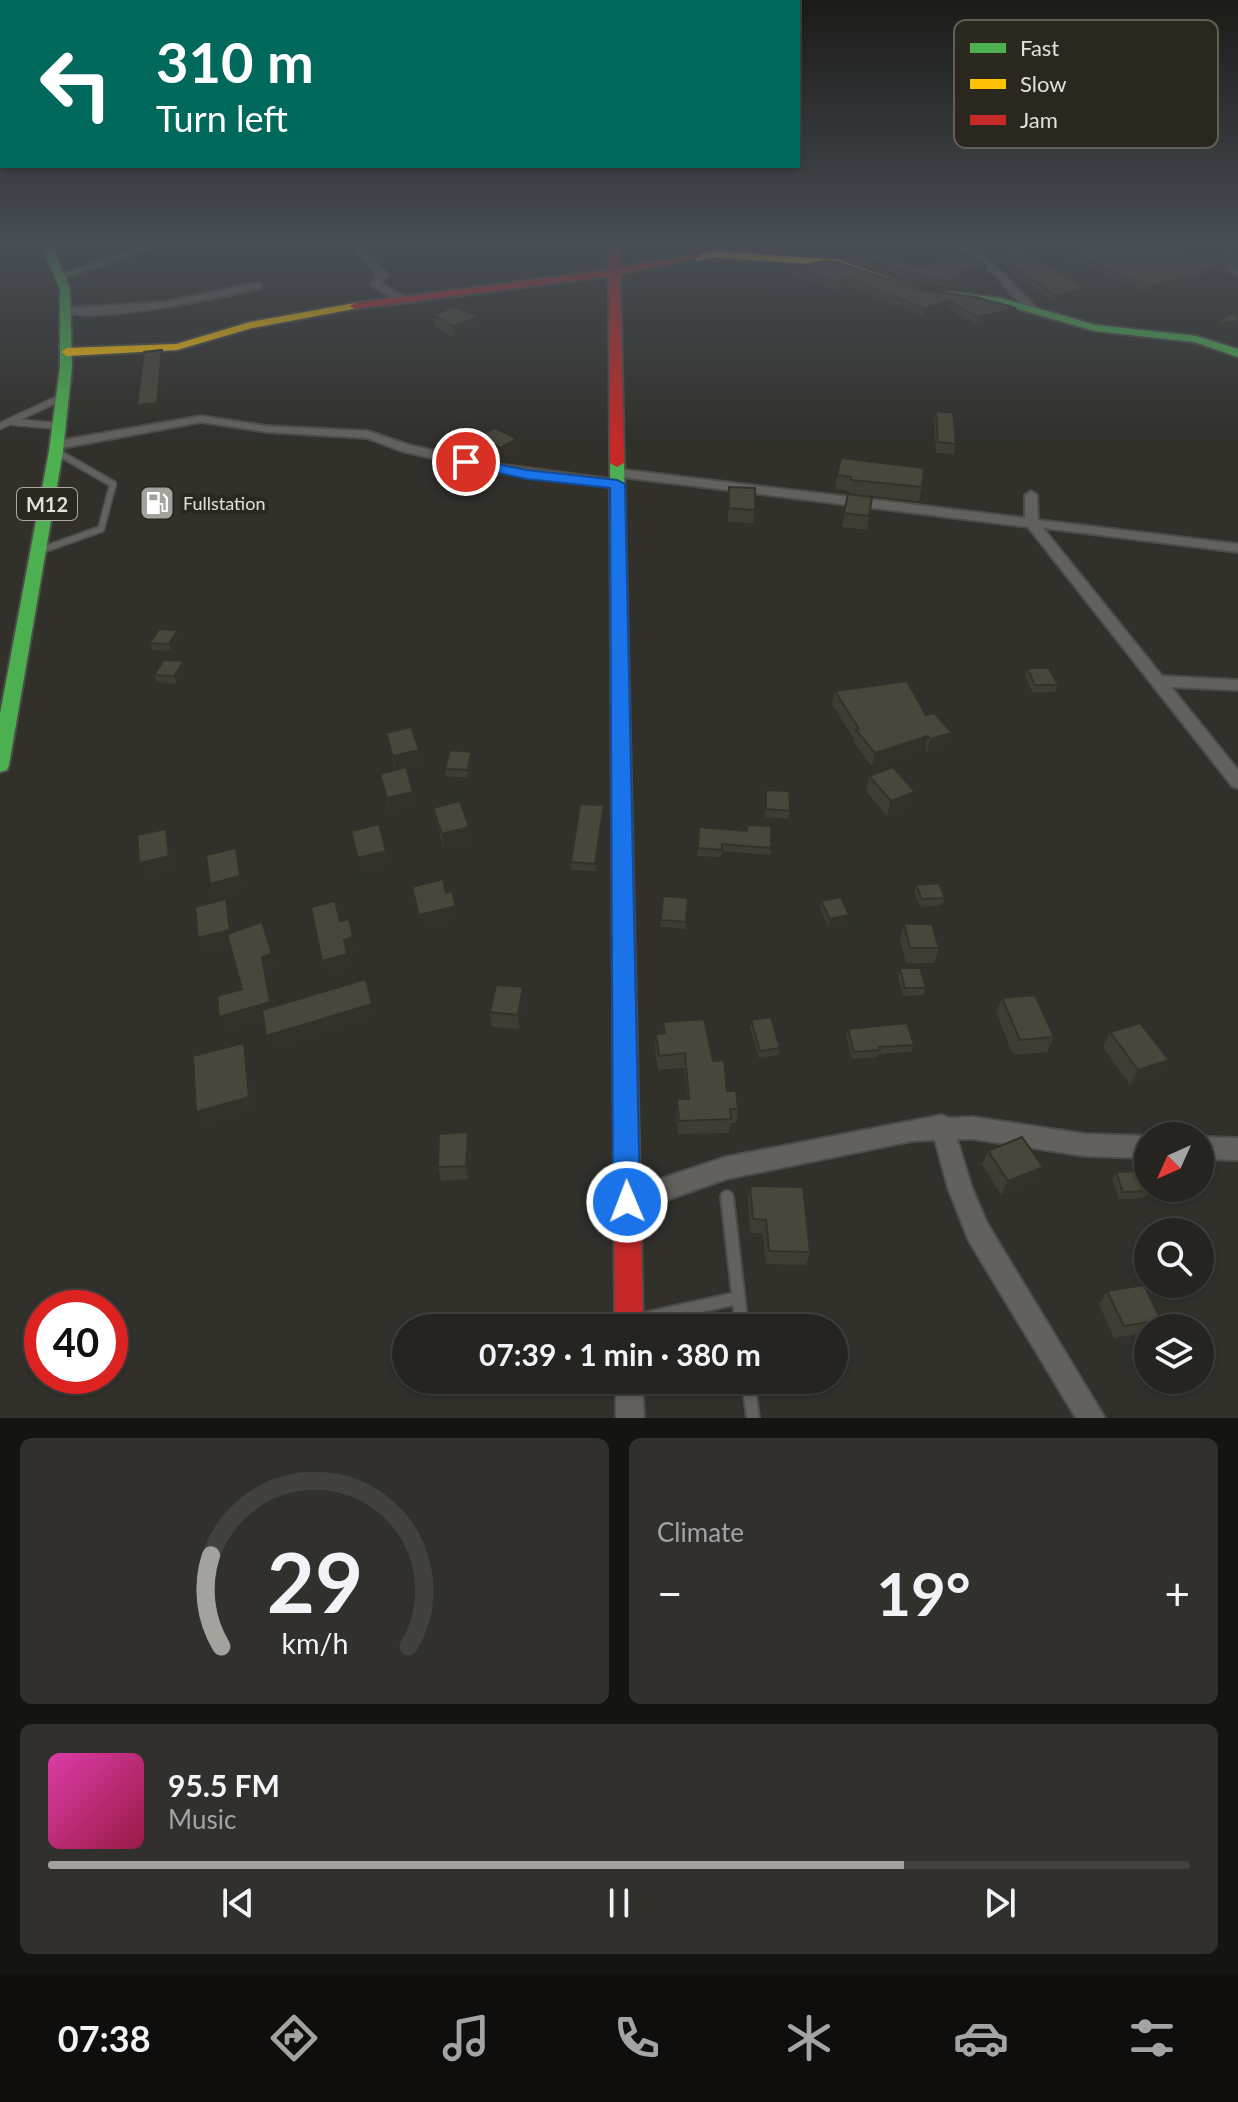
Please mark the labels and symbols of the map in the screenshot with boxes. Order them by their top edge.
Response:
legend [954,20,1218,148]
text: Fast [1020,34,1059,61]
text: Slow [1020,70,1067,97]
text: Jam [1020,106,1058,133]
pin [432,428,500,496]
fuel station icon: Fullstation [138,484,176,522]
road number: M12 [17,488,77,520]
place label: Fullstation [183,492,265,514]
north arrow [1134,1122,1214,1202]
position arrow [585,1160,669,1244]
speed limit sign: 40 [24,1290,128,1394]

